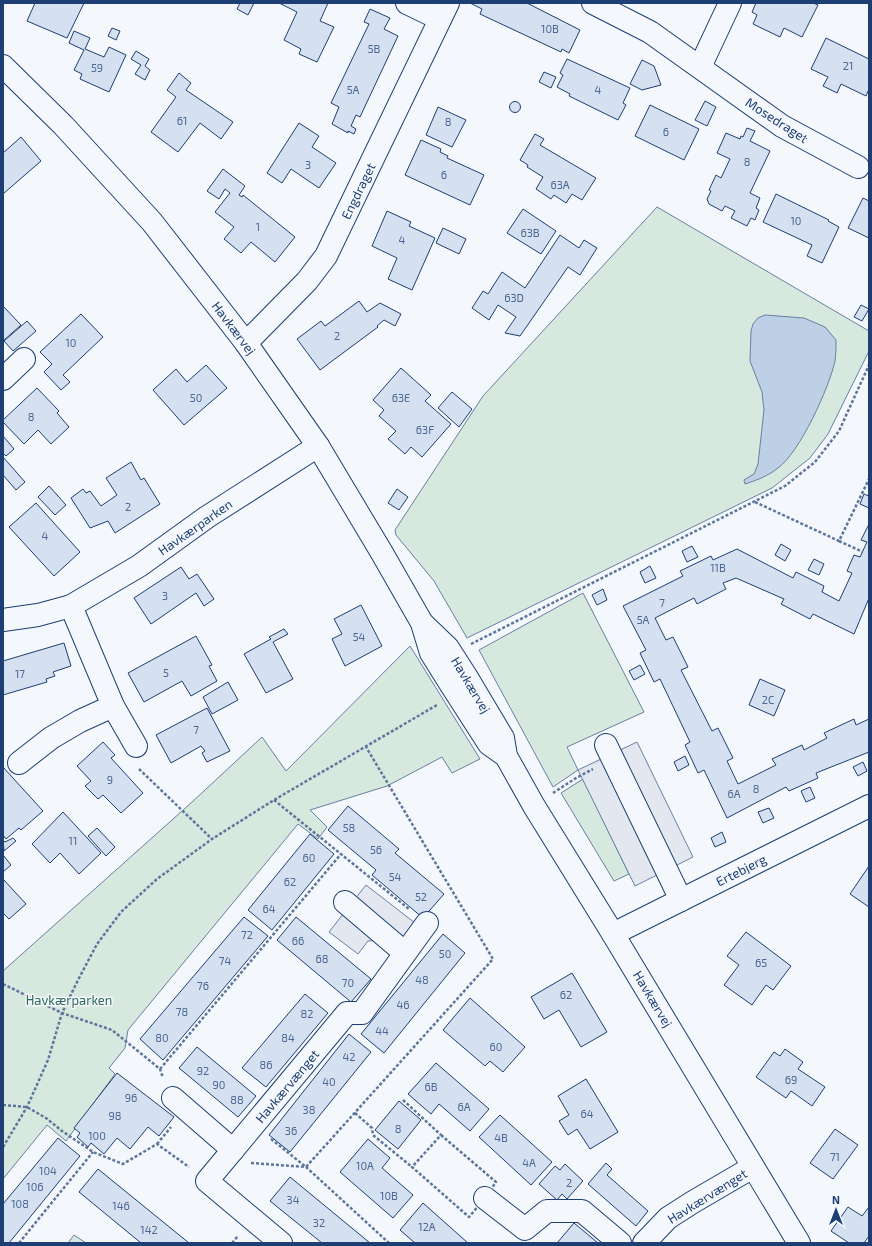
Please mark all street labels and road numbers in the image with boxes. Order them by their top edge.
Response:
street label: Mosedraget [743,94,811,146]
street label: Engdraget [337,160,379,222]
street label: Havkærvej [209,298,259,358]
street label: Havkærparken [155,496,235,558]
street label: Havkærvej [448,654,494,716]
street label: Ertebjerg [713,851,769,889]
street label: Havkærvej [630,968,676,1030]
street label: Havkærvænget [252,1046,322,1126]
street label: Havkærvænget [664,1165,750,1227]

